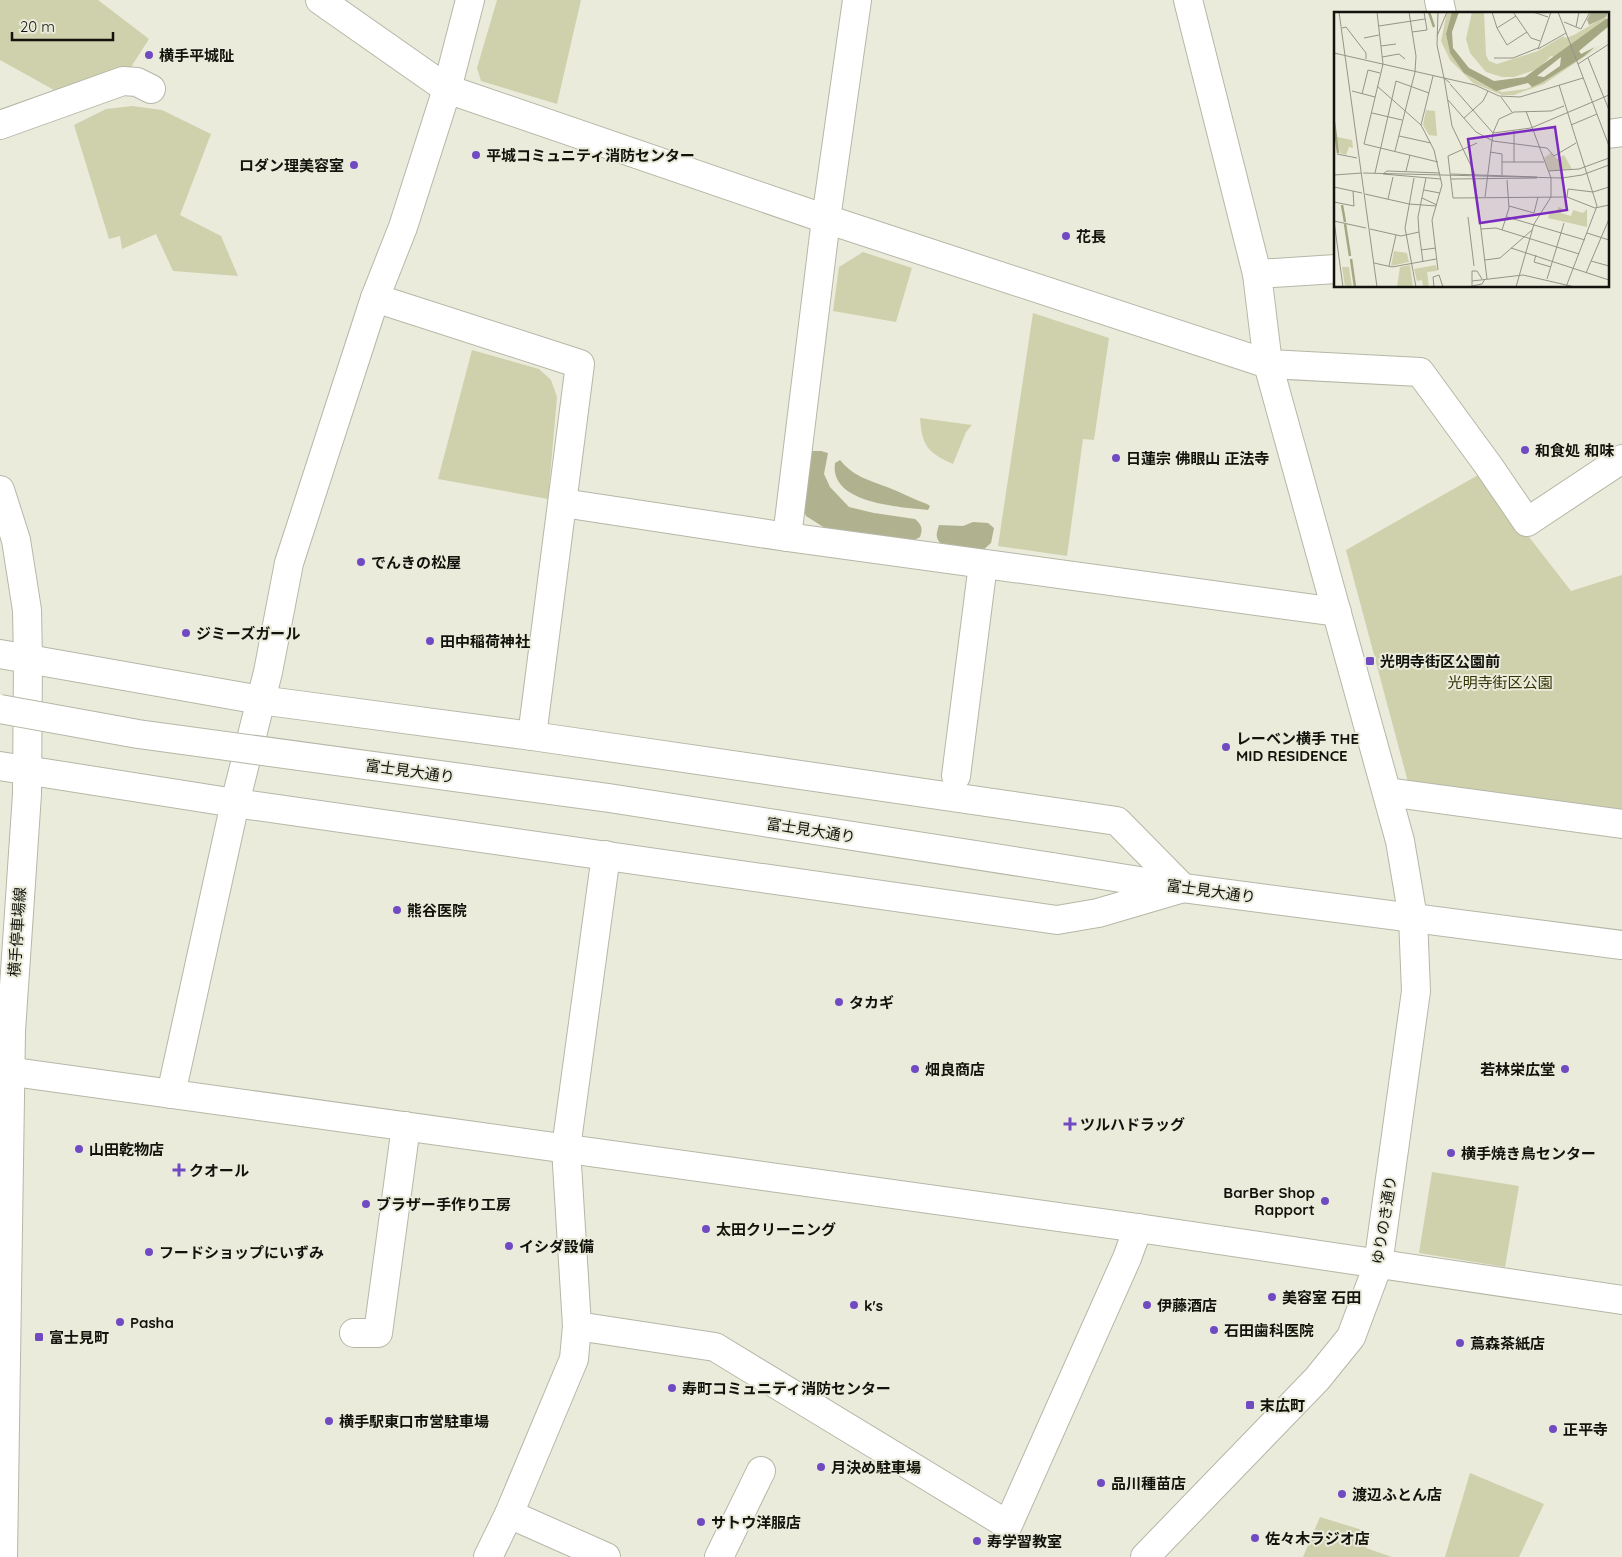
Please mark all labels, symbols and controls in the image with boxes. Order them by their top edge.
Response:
scale bar [12,10,114,42]
inset map [1334,12,1610,288]
text: 20 m [20,17,55,36]
place label: 横手平城阯 [159,46,234,65]
marker: 横手平城阯 [143,49,155,61]
place label: 平城コミュニティ消防センター [486,146,695,165]
marker: 平城コミュニティ消防センター [470,149,482,161]
place label: ロダン理美容室 [239,156,344,175]
marker: ロダン理美容室 [348,159,360,171]
place label: 花長 [1076,227,1106,246]
marker: 花長 [1060,230,1072,242]
place label: 和食処 和味 [1535,441,1614,460]
marker: 和食処 和味 [1519,444,1531,456]
place label: 日蓮宗 佛眼山 正法寺 [1126,449,1269,468]
marker: 日蓮宗 佛眼山 正法寺 [1110,452,1122,464]
place label: でんきの松屋 [371,553,461,572]
marker: でんきの松屋 [355,556,367,568]
place label: ジミーズガール [196,624,300,643]
marker: ジミーズガール [180,627,192,639]
place label: 田中稲荷神社 [440,632,530,651]
marker: 田中稲荷神社 [424,635,436,647]
place label: 光明寺街区公園前 [1380,652,1500,671]
marker: 光明寺街区公園前 [1364,655,1376,667]
park label: 光明寺街区公園 [1447,673,1553,692]
place label: レーベン横手 THE MID RESIDENCE [1236,729,1359,765]
marker: レーベン横手 THE MID RESIDENCE [1220,741,1232,753]
street label: 富士見大通り [364,755,456,787]
street label: 富士見大通り [765,814,857,846]
street label: 富士見大通り [1165,875,1257,907]
street label: 横手停車場線 [4,886,30,978]
place label: 熊谷医院 [407,901,467,920]
marker: 熊谷医院 [391,904,403,916]
place label: タカギ [849,993,894,1012]
marker: タカギ [833,996,845,1008]
place label: 畑良商店 [925,1060,985,1079]
place label: 若林栄広堂 [1480,1060,1555,1079]
marker: 畑良商店 [909,1063,921,1075]
marker: 若林栄広堂 [1559,1063,1571,1075]
place label: ツルハドラッグ [1080,1115,1185,1134]
marker: ツルハドラッグ [1064,1118,1076,1130]
place label: 山田乾物店 [89,1140,164,1159]
marker: 山田乾物店 [73,1143,85,1155]
place label: 横手焼き鳥センター [1461,1144,1596,1163]
marker: 横手焼き鳥センター [1445,1147,1457,1159]
place label: クオール [189,1161,249,1180]
marker: クオール [173,1164,185,1176]
street label: ゆりのき通り [1368,1174,1400,1266]
place label: BarBer Shop Rapport [1223,1183,1315,1219]
place label: ブラザー手作り工房 [376,1195,511,1214]
marker: BarBer Shop Rapport [1319,1195,1331,1207]
marker: ブラザー手作り工房 [360,1198,372,1210]
place label: 太田クリーニング [716,1220,836,1239]
marker: 太田クリーニング [700,1223,712,1235]
place label: イシダ設備 [519,1237,594,1256]
marker: イシダ設備 [503,1240,515,1252]
place label: フードショップにいずみ [159,1243,324,1262]
marker: フードショップにいずみ [143,1246,155,1258]
place label: 美容室 石田 [1282,1288,1361,1307]
marker: 美容室 石田 [1266,1291,1278,1303]
place label: k's [864,1296,883,1315]
place label: 伊藤酒店 [1157,1296,1217,1315]
marker: k's [848,1299,860,1311]
marker: 伊藤酒店 [1141,1299,1153,1311]
place label: Pasha [130,1313,174,1332]
marker: Pasha [114,1316,126,1328]
place label: 石田歯科医院 [1224,1321,1314,1340]
marker: 石田歯科医院 [1208,1324,1220,1336]
place label: 富士見町 [49,1328,109,1347]
marker: 富士見町 [33,1331,45,1343]
place label: 蔦森茶紙店 [1470,1334,1545,1353]
marker: 蔦森茶紙店 [1454,1337,1466,1349]
place label: 寿町コミュニティ消防センター [682,1379,891,1398]
marker: 寿町コミュニティ消防センター [666,1382,678,1394]
place label: 末広町 [1260,1396,1305,1415]
marker: 末広町 [1244,1399,1256,1411]
place label: 横手駅東口市営駐車場 [339,1412,489,1431]
marker: 横手駅東口市営駐車場 [323,1415,335,1427]
place label: 正平寺 [1563,1420,1608,1439]
marker: 正平寺 [1547,1423,1559,1435]
place label: 月決め駐車場 [831,1458,921,1477]
marker: 月決め駐車場 [815,1461,827,1473]
place label: 品川種苗店 [1111,1474,1186,1493]
marker: 品川種苗店 [1095,1477,1107,1489]
place label: 渡辺ふとん店 [1352,1485,1442,1504]
marker: 渡辺ふとん店 [1336,1488,1348,1500]
place label: サトウ洋服店 [711,1513,801,1532]
marker: サトウ洋服店 [695,1516,707,1528]
place label: 佐々木ラジオ店 [1265,1529,1370,1548]
place label: 寿学習教室 [987,1532,1062,1551]
marker: 佐々木ラジオ店 [1249,1532,1261,1544]
marker: 寿学習教室 [971,1535,983,1547]

